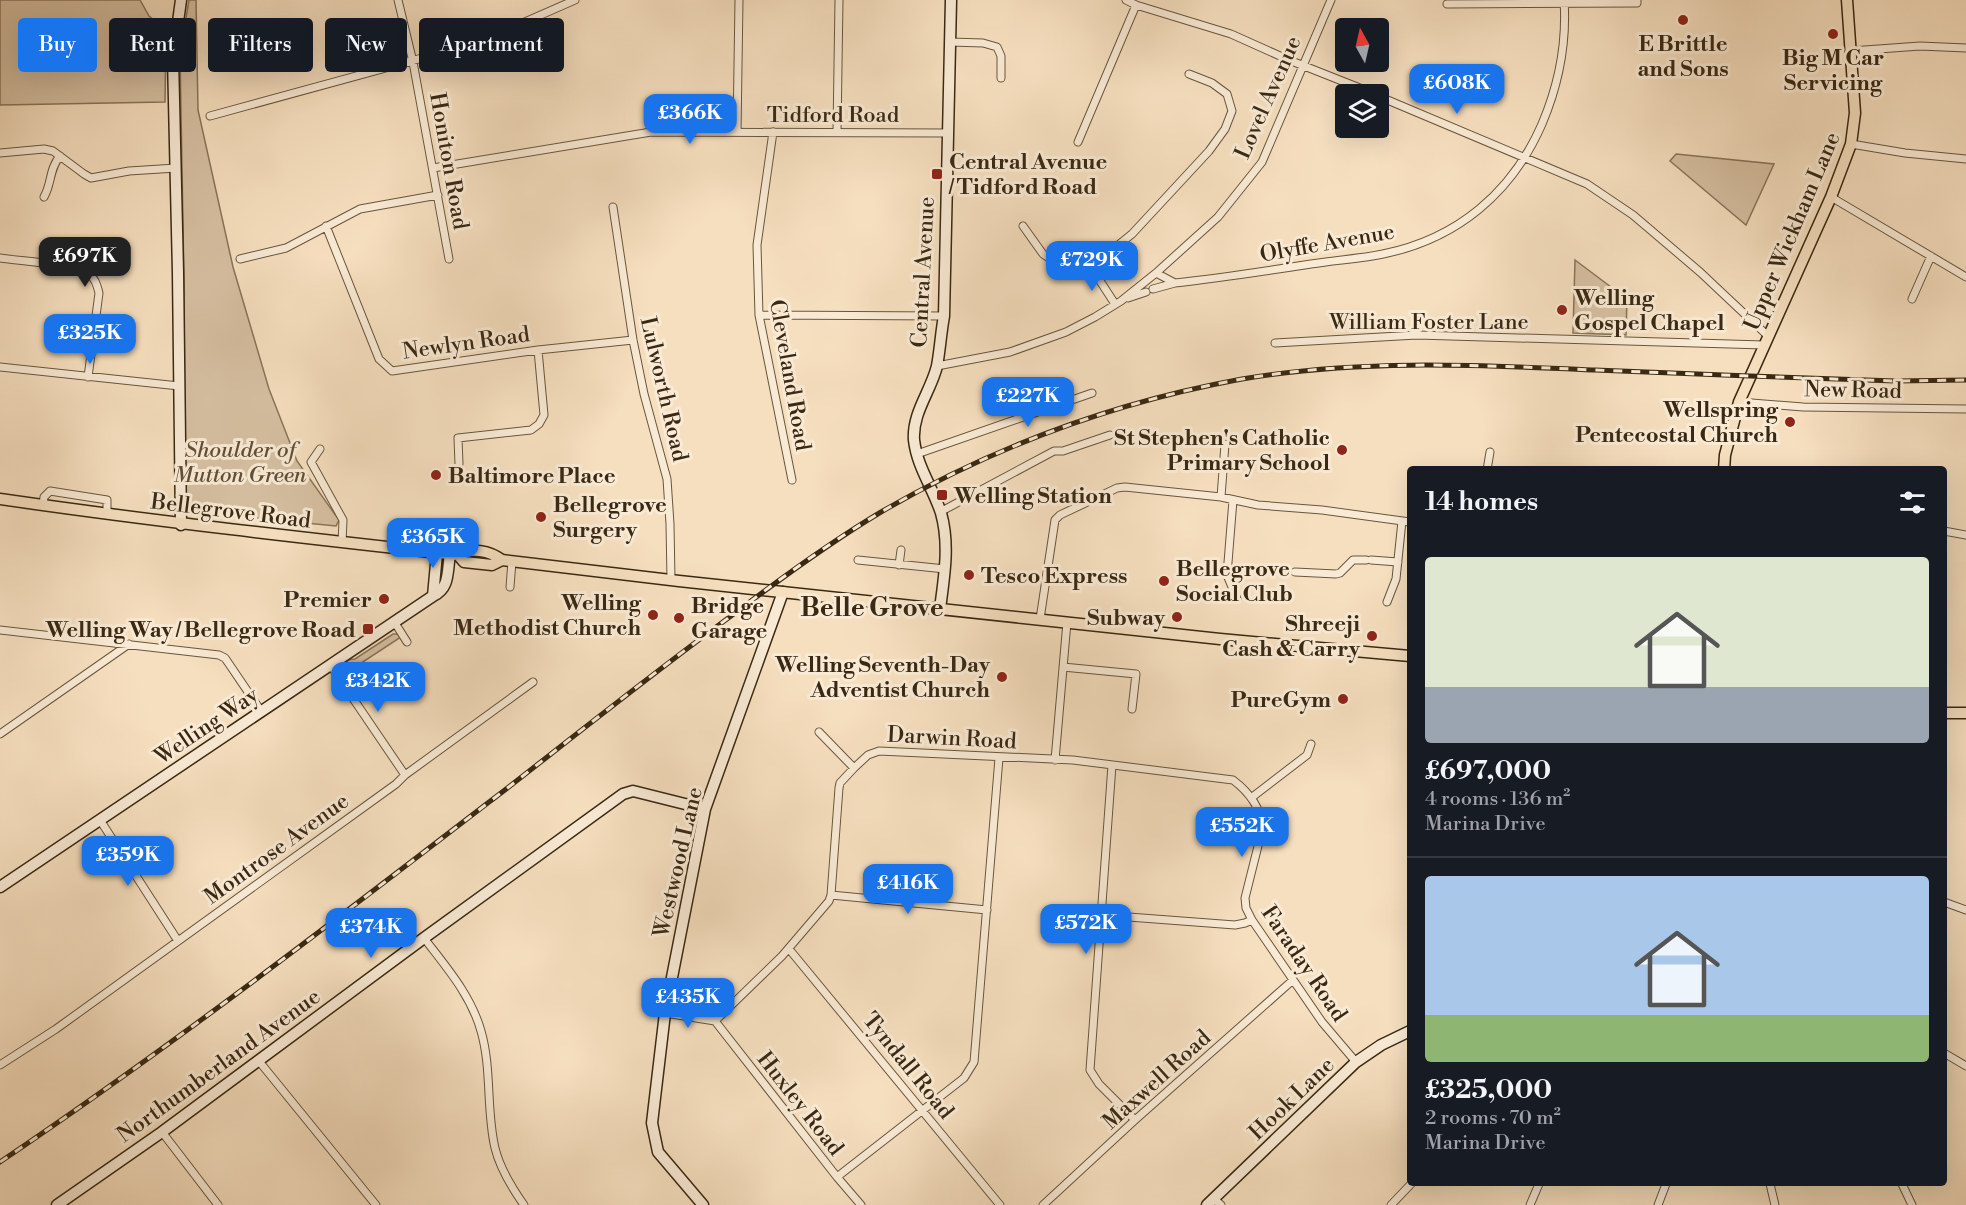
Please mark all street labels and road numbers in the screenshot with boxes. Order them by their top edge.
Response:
street label: Lovel Avenue [1229,32,1308,163]
street label: Honiton Road [423,91,474,232]
street label: Tidford Road [767,102,900,129]
street label: Upper Wickham Lane [1738,128,1847,335]
street label: Central Avenue [906,196,941,348]
street label: Olyffe Avenue [1258,218,1397,269]
street label: Cleveland Road [763,297,816,454]
street label: William Foster Lane [1328,309,1529,336]
street label: Lulworth Road [634,314,693,465]
street label: Newlyn Road [401,321,532,366]
street label: New Road [1804,376,1903,405]
street label: Bellegrove Road [148,488,313,535]
street label: Welling Way [149,682,264,771]
street label: Darwin Road [886,722,1018,755]
street label: Westwood Lane [648,784,709,941]
street label: Montrose Avenue [199,788,354,911]
street label: Faraday Road [1255,901,1353,1028]
street label: Northumberland Avenue [112,983,326,1149]
street label: Tyndall Road [857,1007,959,1125]
street label: Maxwell Road [1097,1024,1217,1136]
street label: Huxley Road [751,1046,849,1162]
street label: Hook Lane [1244,1052,1340,1146]

